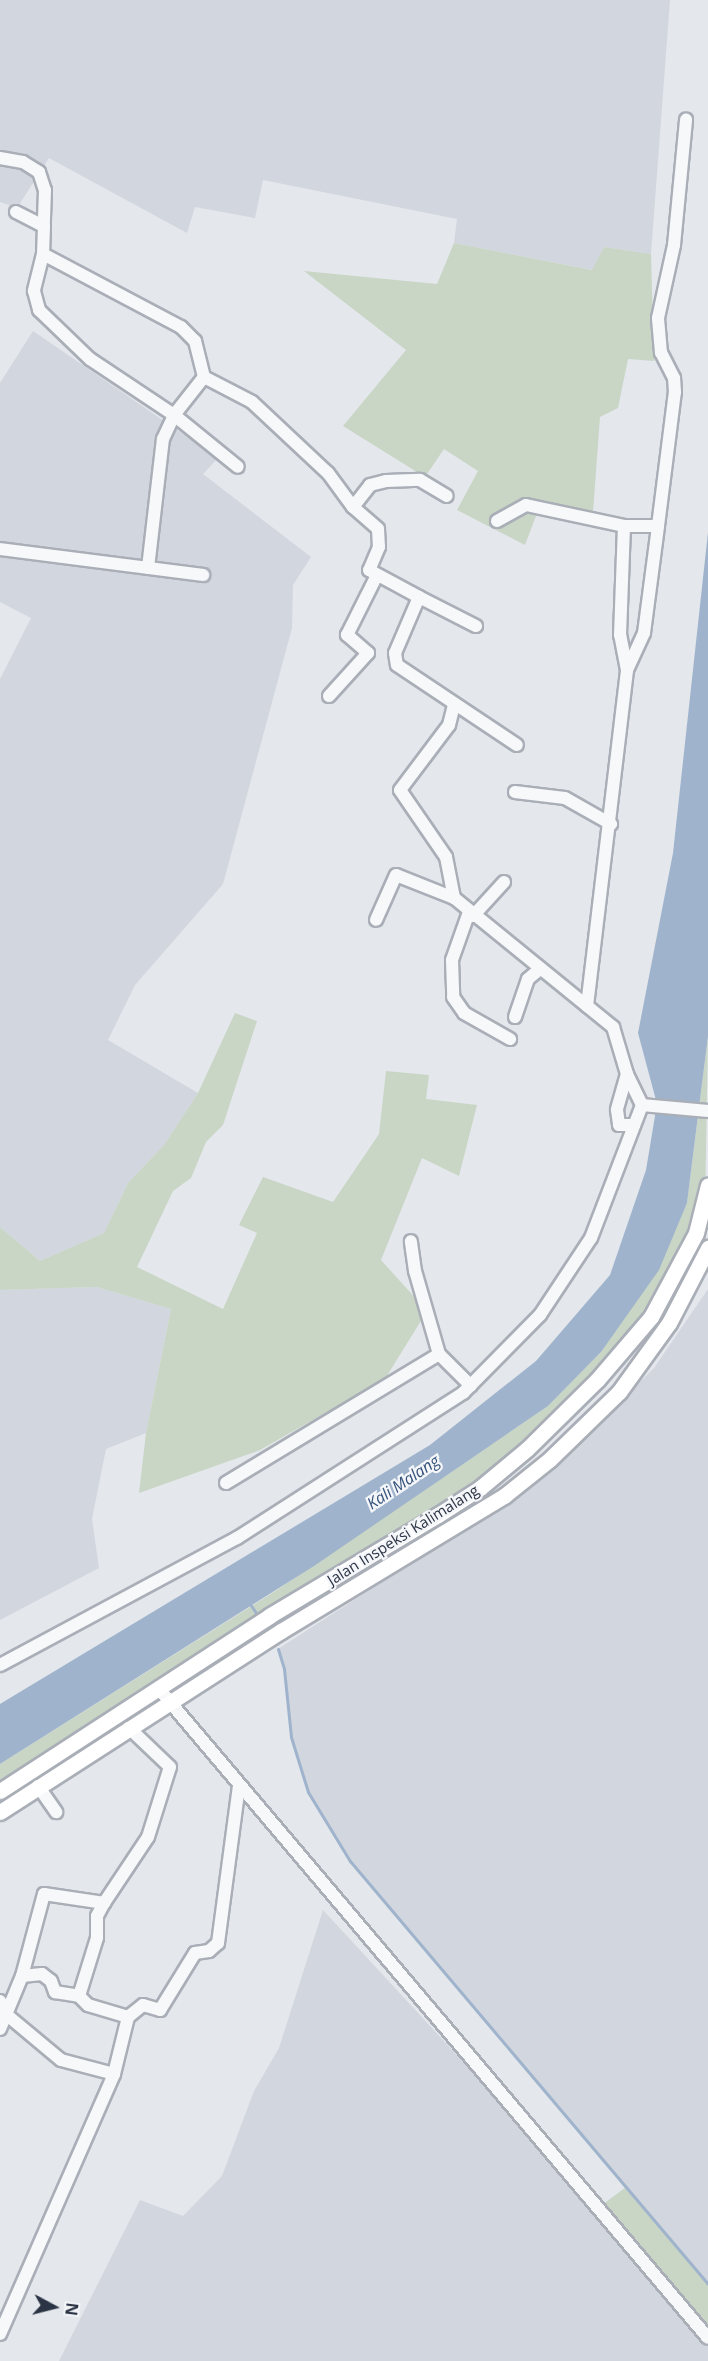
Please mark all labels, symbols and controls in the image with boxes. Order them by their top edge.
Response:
water label: Kali Malang [363,1451,443,1513]
street label: Jalan Inspeksi Kalimalang [324,1481,482,1589]
north arrow [24,2277,84,2337]
text: N [60,2301,84,2317]

